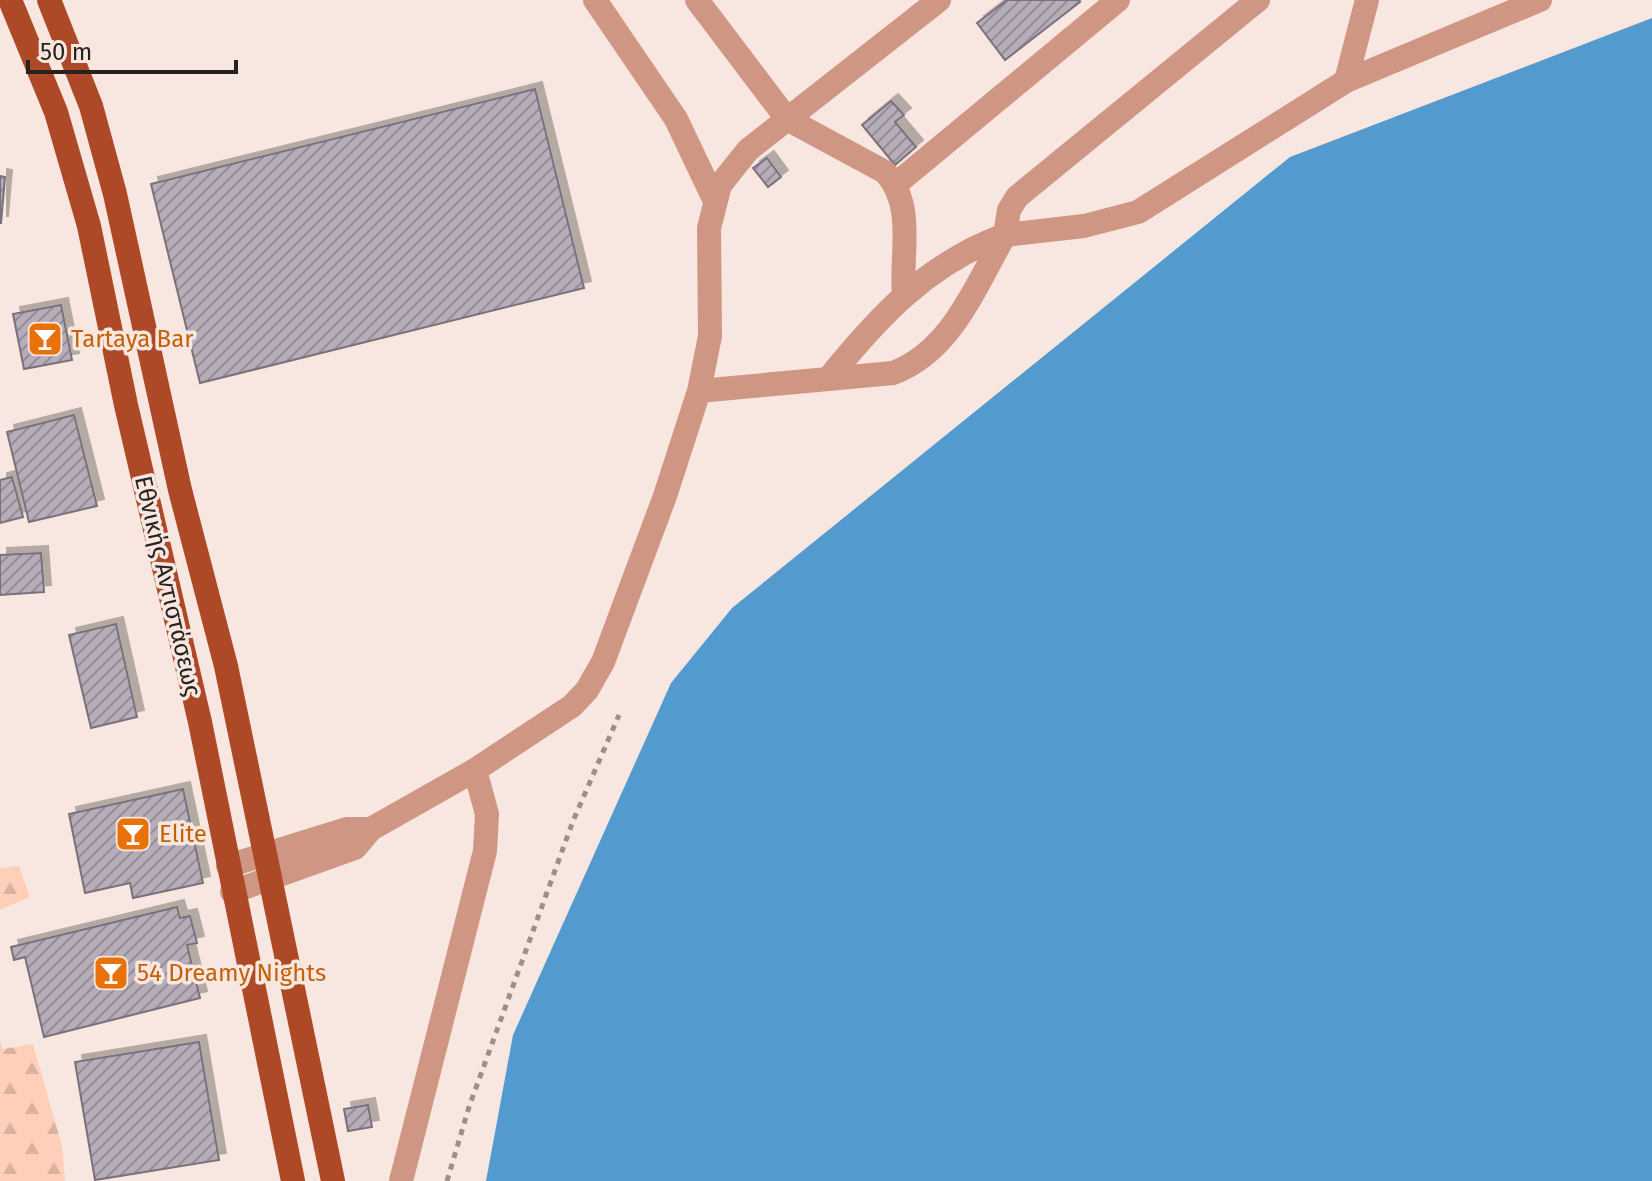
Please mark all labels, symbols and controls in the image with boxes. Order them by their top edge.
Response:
scale bar [28,24,236,74]
text: 50 m [40,38,92,66]
bar icon: Tartaya Bar [26,320,64,358]
place label: Tartaya Bar [71,325,194,353]
street label: Εθνικής Αντιστάσεως [129,473,207,699]
bar icon: Elite [114,815,152,853]
place label: Elite [159,820,207,848]
bar icon: 54 Dreamy Nights [92,954,130,992]
place label: 54 Dreamy Nights [137,959,326,987]

